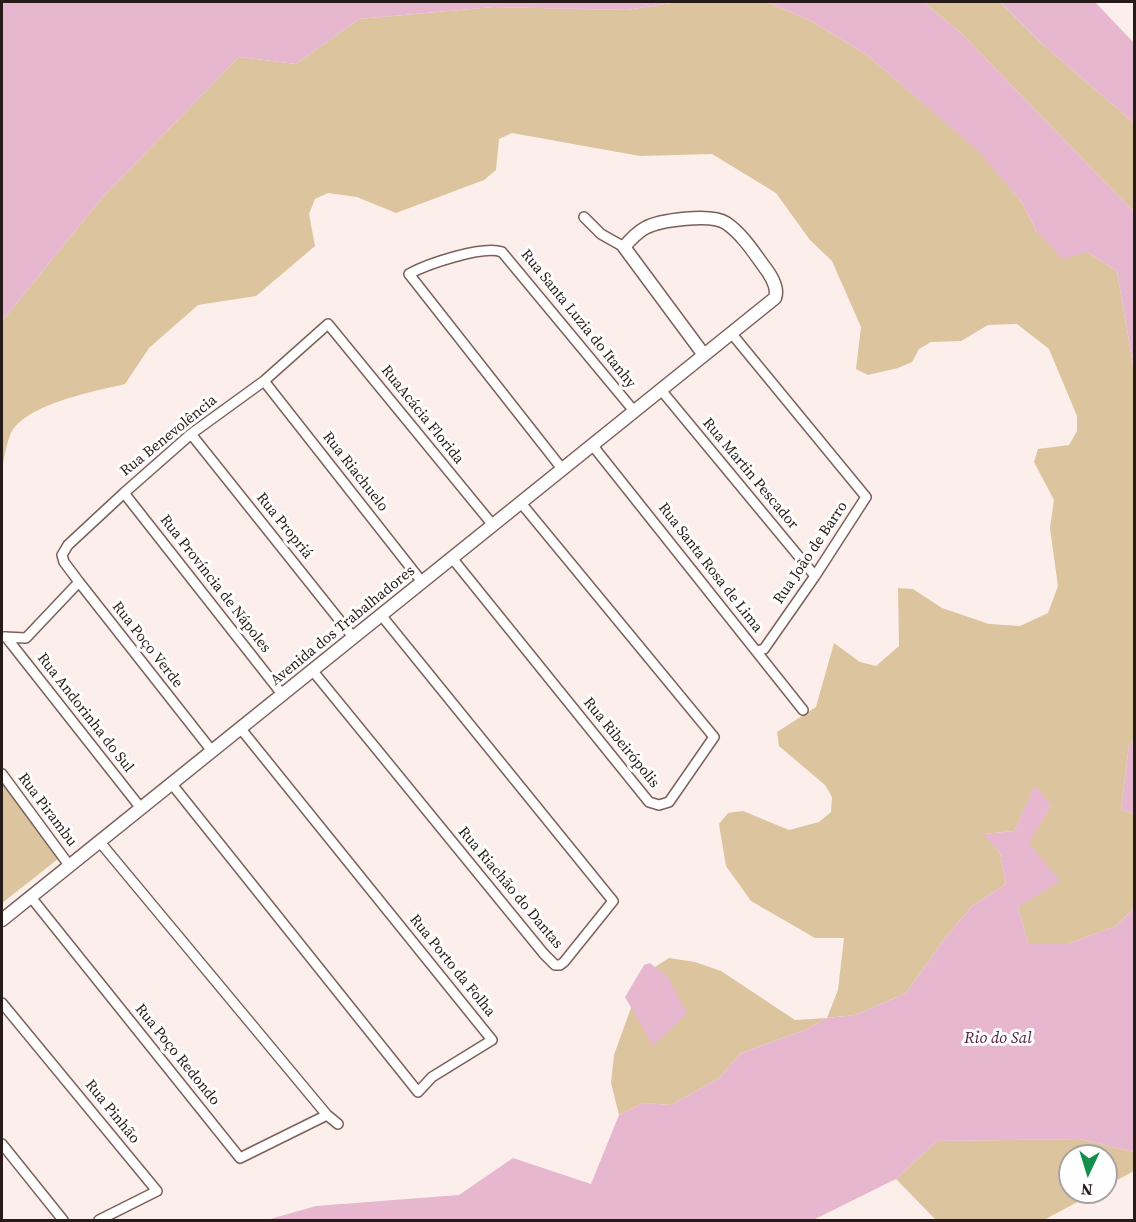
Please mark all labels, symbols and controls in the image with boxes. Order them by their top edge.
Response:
street label: Rua Santa Luzia do Itanhy [517,246,639,392]
street label: RuaAcácia Florida [377,362,467,468]
street label: Rua Benevolência [117,392,221,480]
street label: Rua Martin Pescador [698,415,802,533]
street label: Rua Riachuelo [318,429,392,515]
street label: Rua Propriá [252,489,316,563]
street label: Rua João de Barro [770,498,852,608]
street label: Rua Santa Rosa de Lima [654,500,766,636]
street label: Rua Província de Nápoles [156,512,274,656]
street label: Avenida dos Trabalhadores [267,562,419,690]
street label: Rua Poço Verde [108,598,186,692]
street label: Rua Andorinha do Sul [33,650,137,776]
street label: Rua Ribeirópolis [579,694,663,792]
street label: Rua Pirambu [14,770,80,850]
street label: Rua Riachão do Dantas [454,823,566,953]
street label: Rua Porto da Folha [405,911,499,1021]
street label: Rua Poço Redondo [131,1001,223,1109]
water label: Rio do Sal [964,1029,1032,1049]
street label: Rua Pinhão [81,1076,143,1148]
north arrow [1058,1144,1118,1204]
text: N [1080,1179,1093,1201]

